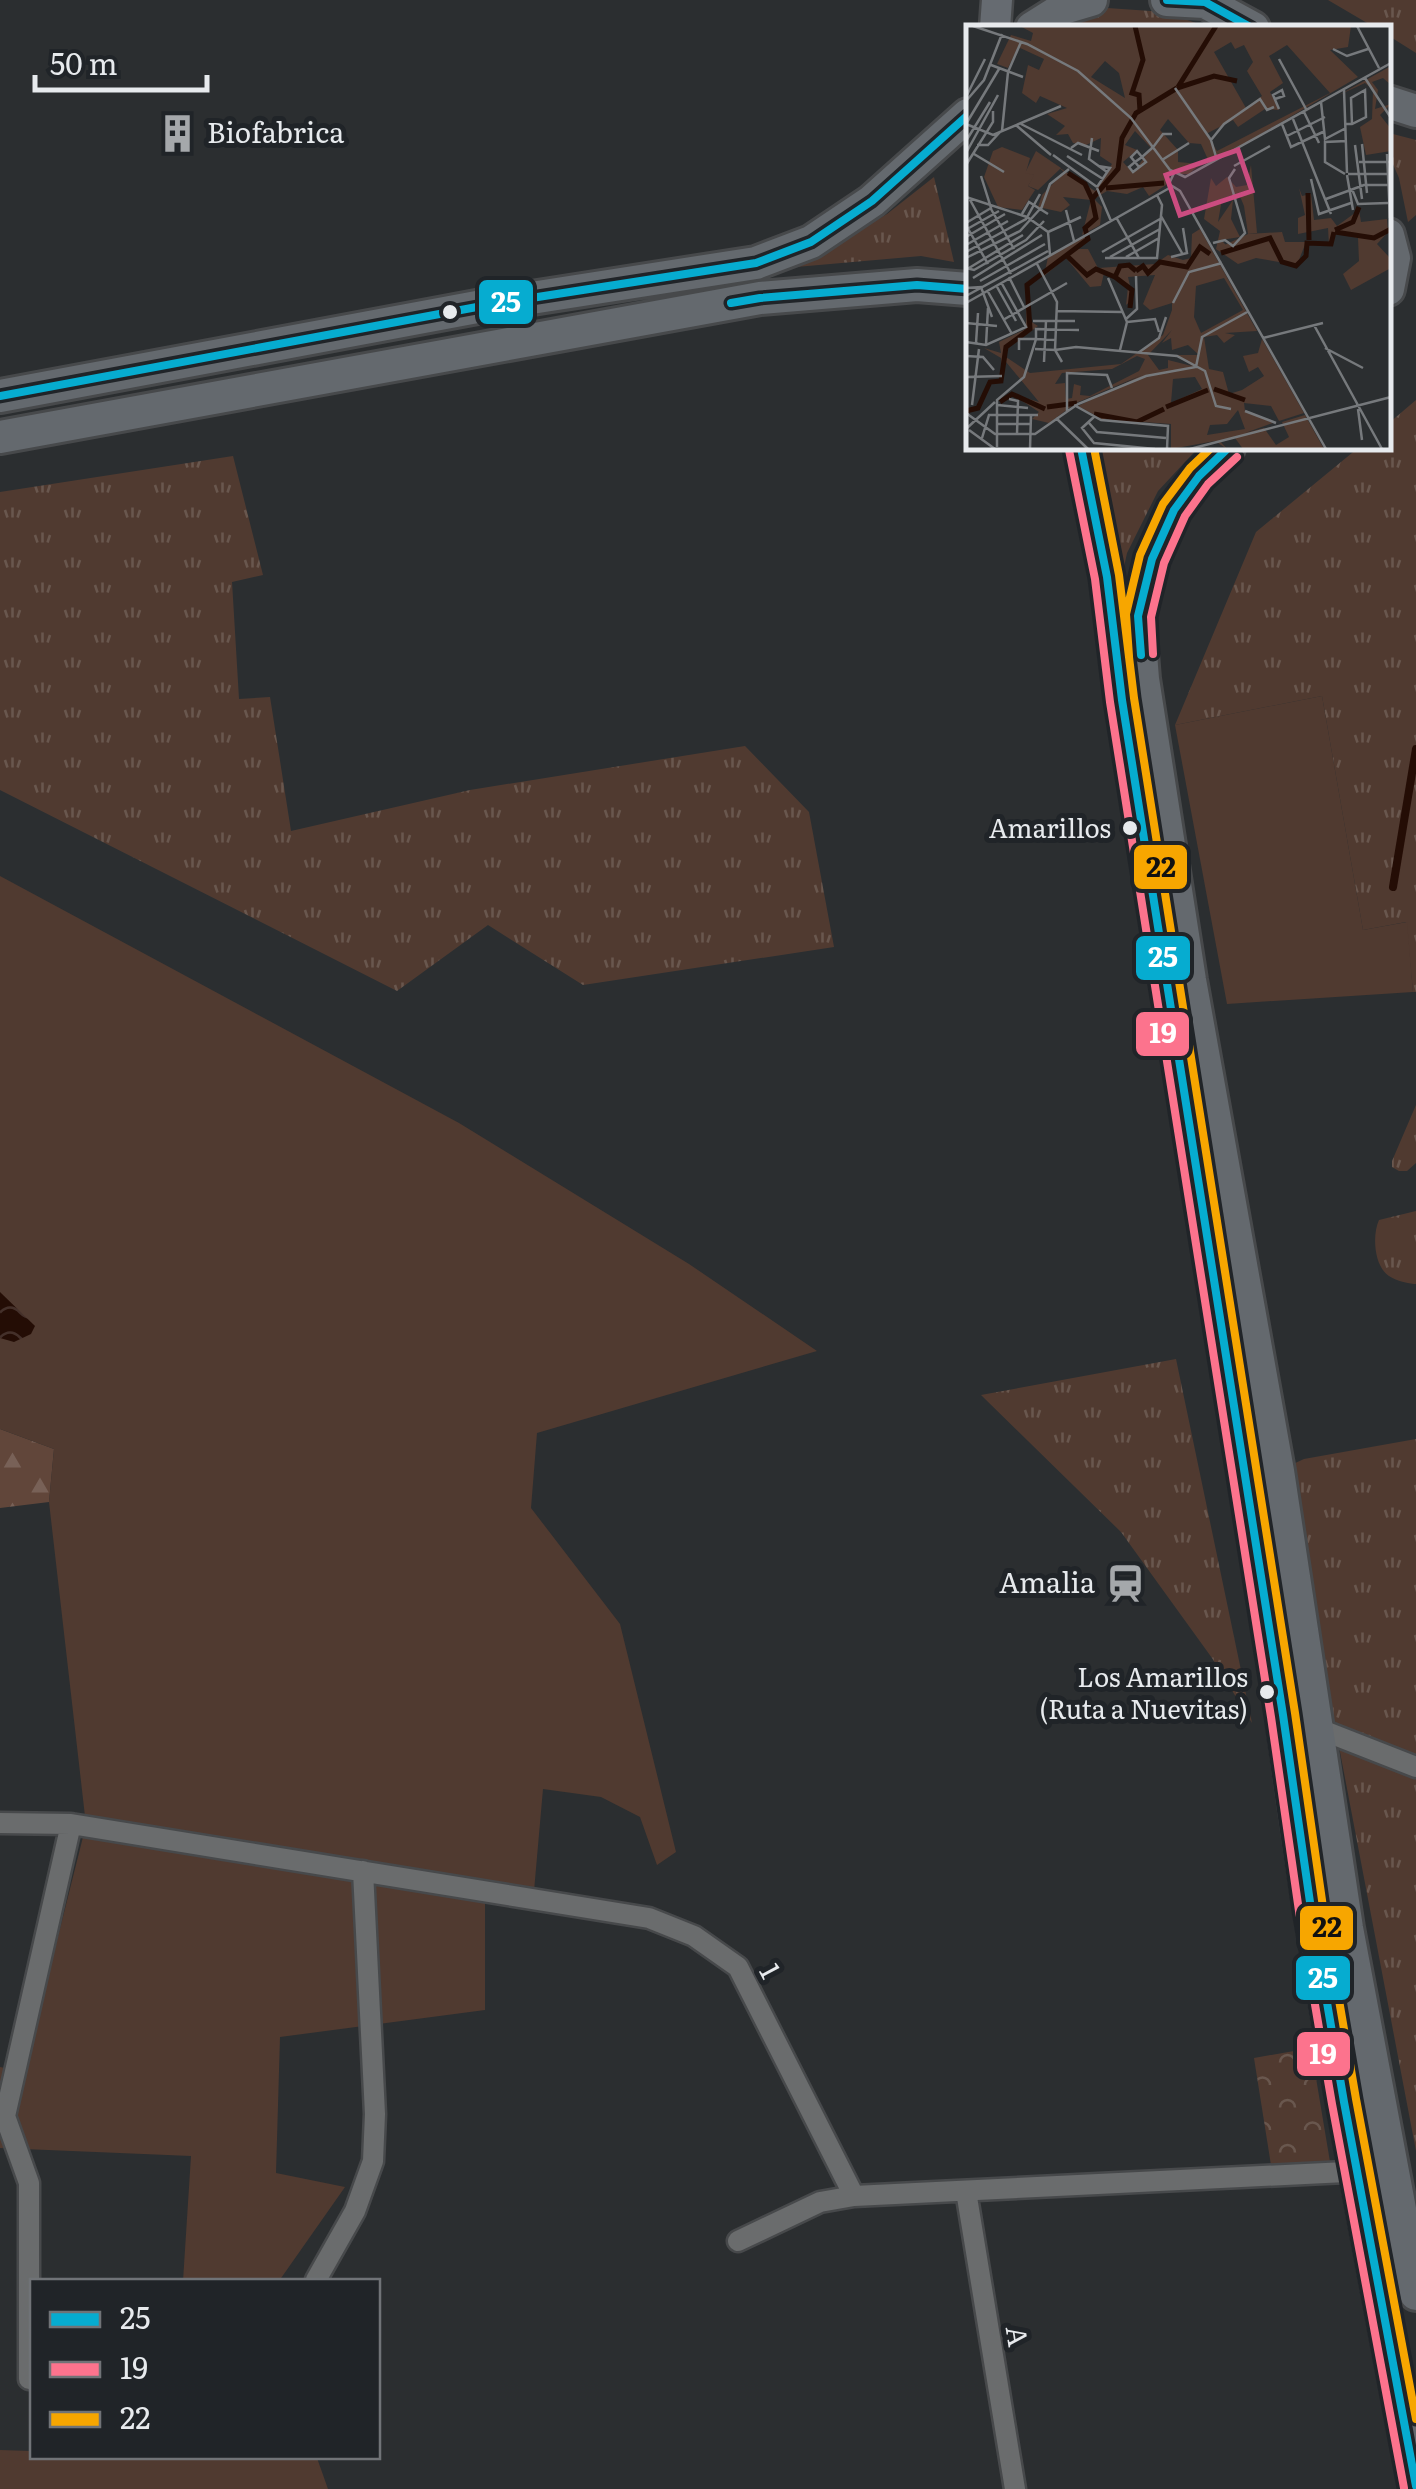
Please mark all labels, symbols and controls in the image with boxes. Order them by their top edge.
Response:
inset map [966,25,1391,450]
scale bar [35,30,208,92]
text: 50 m [50,40,118,84]
place label: Biofabrica [207,110,344,152]
building icon: Biofabrica [156,112,198,154]
line badge: 25 [477,278,535,326]
text: 25 [491,279,521,321]
unlabelled marker [440,302,460,322]
place label: Amarillos [989,807,1111,846]
marker: Amarillos [1120,818,1140,838]
line badge: 22 [1132,843,1189,891]
text: 22 [1146,844,1176,886]
line badge: 25 [1134,934,1192,982]
text: 25 [1148,934,1178,976]
line badge: 19 [1134,1010,1191,1058]
text: 19 [1149,1010,1177,1052]
place label: Amalia [999,1560,1095,1602]
station icon: Amalia [1104,1562,1146,1604]
place label: Los Amarillos (Ruta a Nuevitas) [1039,1656,1248,1727]
marker: Los Amarillos (Ruta a Nuevitas) [1257,1682,1277,1702]
line badge: 22 [1298,1904,1355,1952]
text: 22 [1312,1904,1342,1946]
line badge: 25 [1294,1954,1352,2002]
street label: 1 [751,1955,793,1985]
text: 25 [1308,1955,1338,1997]
line badge: 19 [1295,2030,1352,2078]
text: 19 [1309,2031,1337,2073]
legend [30,2279,380,2459]
text: 25 [120,2294,150,2338]
street label: A [997,2322,1041,2350]
text: 19 [120,2344,148,2388]
text: 22 [120,2394,150,2438]

